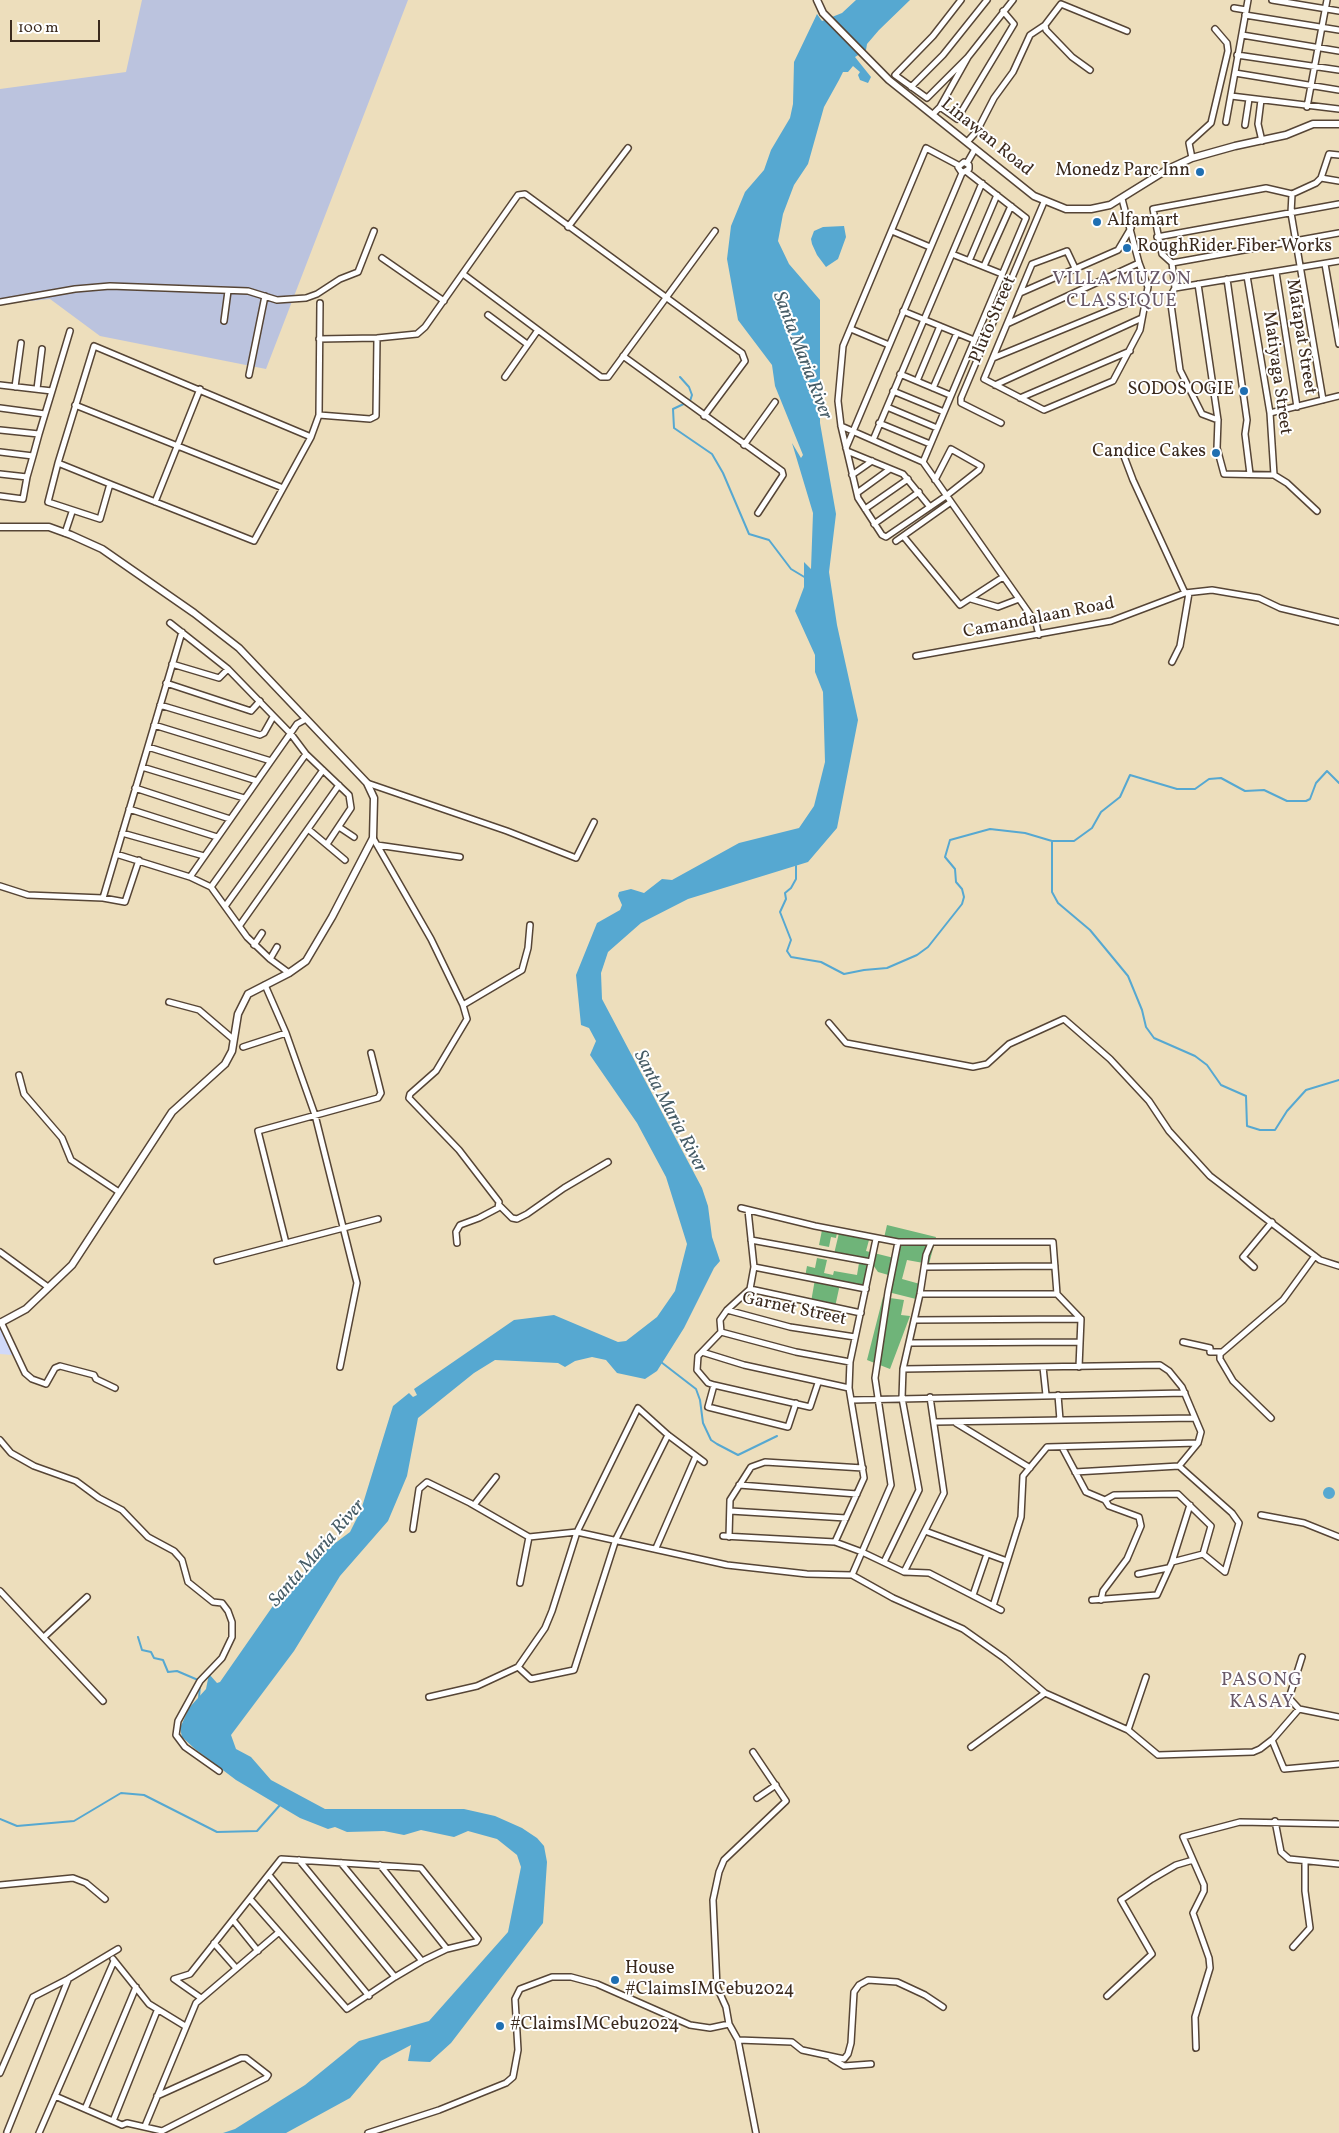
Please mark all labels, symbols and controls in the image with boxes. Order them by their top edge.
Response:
scale bar [12,10,102,42]
text: 100 m [18,18,58,39]
street label: Linawan Road [935,94,1037,182]
place label: Monedz Parc Inn [1056,161,1190,183]
marker: Monedz Parc Inn [1194,166,1206,178]
place label: Alfamart [1107,211,1179,233]
marker: Alfamart [1091,216,1103,228]
place label: RoughRider Fiber Works [1137,237,1332,259]
marker: RoughRider Fiber Works [1121,242,1133,254]
district label: VILLA MUZON CLASSIQUE [1051,270,1193,314]
street label: Pluto Street [966,273,1022,367]
street label: Matapat Street [1280,278,1320,396]
water label: Santa Maria River [766,289,836,423]
street label: Matiyaga Street [1257,310,1295,436]
place label: SODOS OGIE [1128,380,1234,402]
marker: SODOS OGIE [1238,385,1250,397]
place label: Candice Cakes [1092,442,1206,464]
marker: Candice Cakes [1210,447,1222,459]
street label: Camandalaan Road [961,594,1117,644]
water label: Santa Maria River [627,1047,711,1177]
street label: Garnet Street [740,1288,848,1332]
water label: Santa Maria River [265,1496,371,1612]
district label: PASONG KASAY [1220,1671,1304,1715]
place label: House #ClaimsIMCebu2024 [625,1959,794,2002]
marker: House #ClaimsIMCebu2024 [609,1974,621,1986]
place label: #ClaimsIMCebu2024 [510,2015,679,2037]
marker: #ClaimsIMCebu2024 [494,2020,506,2032]

